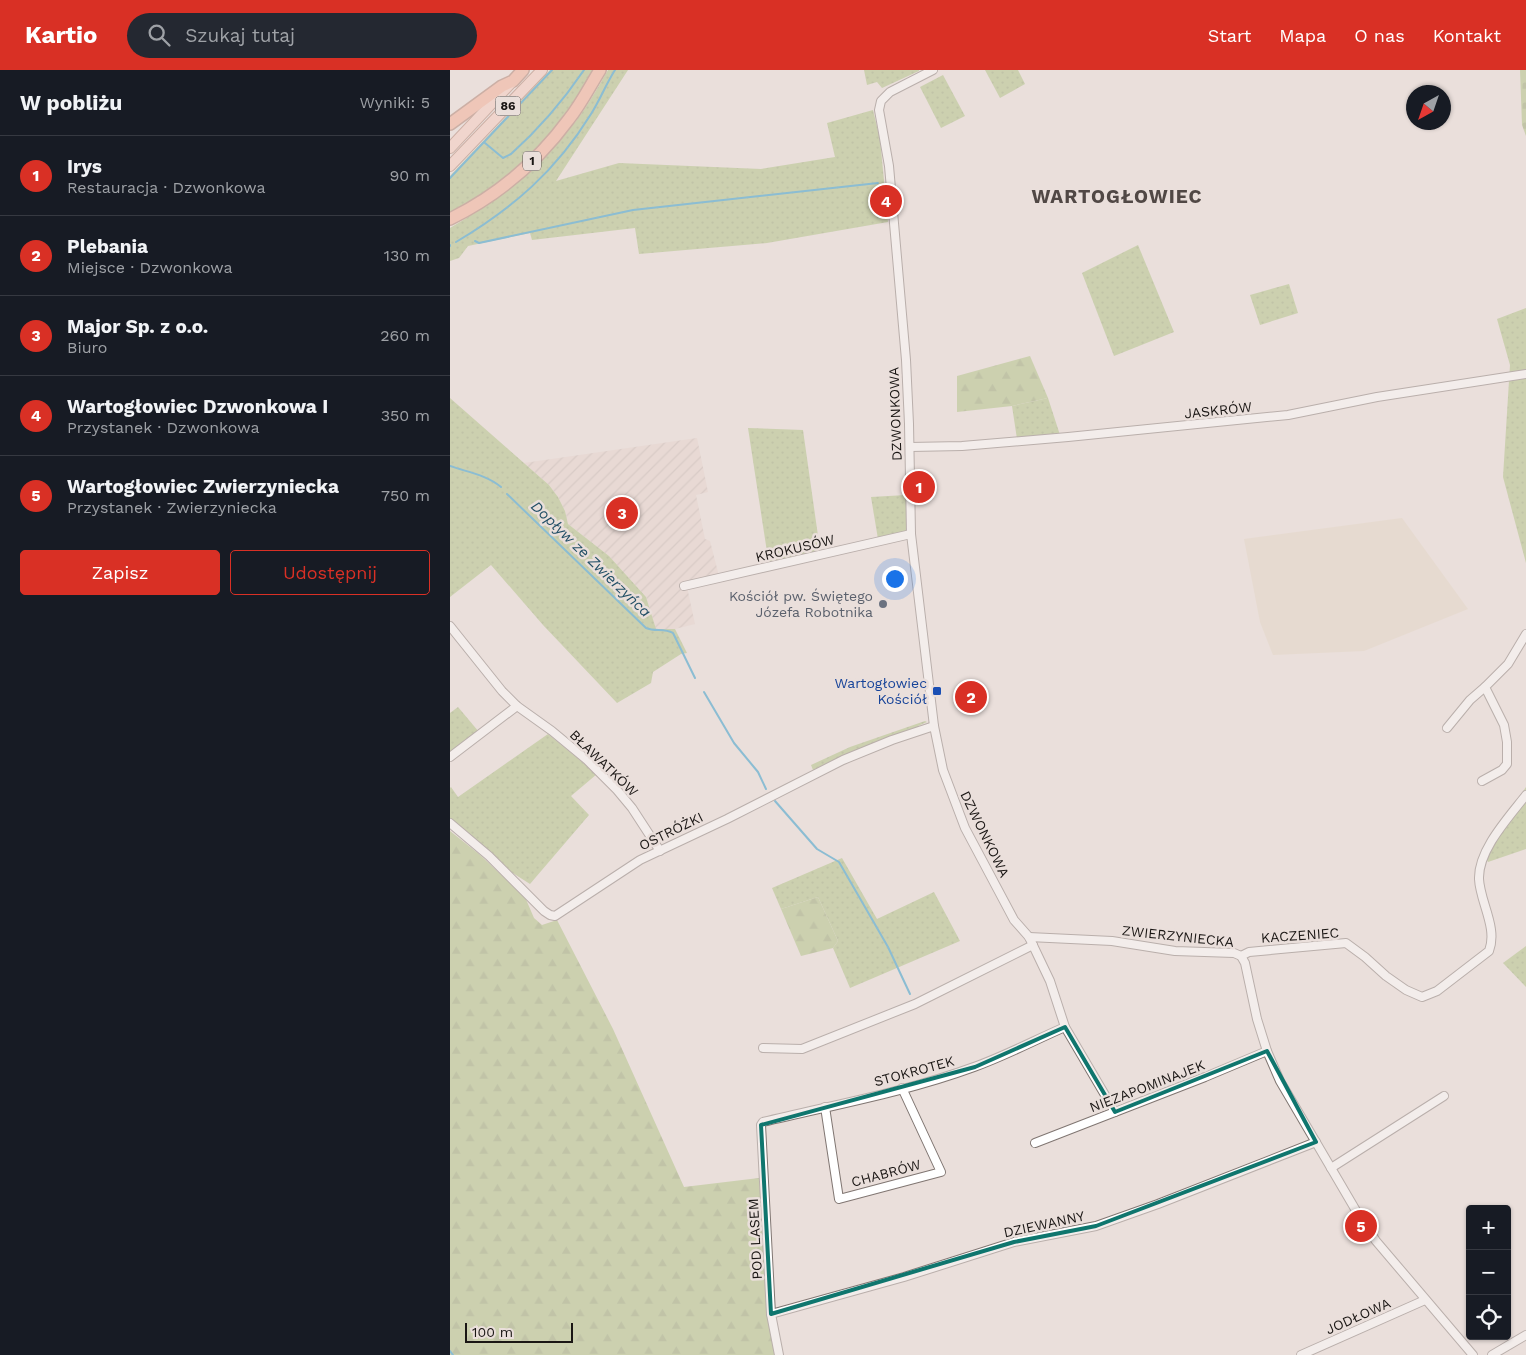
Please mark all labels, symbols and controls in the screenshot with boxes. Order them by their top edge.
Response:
search box [127,13,477,58]
text: Kartio [25,21,97,49]
icon: search [145,21,173,49]
text: Szukaj tutaj [185,24,295,47]
text: Start [1208,25,1251,46]
text: Mapa [1279,25,1326,46]
text: O nas [1354,25,1405,46]
text: Kontakt [1433,25,1501,46]
north arrow [1406,85,1451,130]
text: W pobliżu [20,90,122,115]
text: Wyniki: 5 [359,93,430,112]
road number: 86 [496,97,520,116]
road number: 1 [523,152,541,170]
text: Irys [67,155,102,178]
text: 1 [33,166,39,185]
text: 90 m [389,166,430,185]
text: Restauracja · Dzwonkowa [67,178,265,197]
pin: 4 [870,182,902,220]
district label: WARTOGŁOWIEC [1031,185,1203,208]
text: Plebania [67,235,148,258]
text: 2 [31,246,41,265]
text: 130 m [384,246,430,265]
text: Miejsce · Dzwonkowa [67,258,233,277]
text: Major Sp. z o.o. [67,315,208,338]
text: 3 [31,326,41,345]
text: 260 m [380,326,430,345]
text: Biuro [67,338,107,357]
street label: DZWONKOWA [885,367,905,461]
text: Wartogłowiec Dzwonkowa I [67,395,328,418]
street label: JASKRÓW [1183,398,1253,422]
text: 4 [31,406,41,425]
text: 350 m [381,406,430,425]
text: Przystanek · Dzwonkowa [67,418,259,437]
pin: 1 [903,468,935,506]
text: Wartogłowiec Zwierzyniecka [67,475,339,498]
text: 5 [31,486,41,505]
text: 750 m [381,486,430,505]
pin: 3 [606,494,638,532]
water label: Dopływ ze Zwierzyńca [527,497,655,621]
text: Przystanek · Zwierzyniecka [67,498,277,517]
street label: KROKUSÓW [754,531,836,565]
button: Zapisz [20,550,220,595]
button: Udostępnij [230,550,430,595]
your location [882,566,908,592]
place label: Kościół pw. Świętego Józefa Robotnika [729,588,873,620]
marker: Kościół pw. Świętego Józefa Robotnika [877,598,889,610]
place label: Wartogłowiec Kościół [834,675,927,707]
pin: 2 [955,678,987,716]
marker: Wartogłowiec Kościół [931,685,943,697]
street label: BŁAWATKÓW [567,726,641,800]
street label: DZWONKOWA [957,788,1013,880]
street label: OSTRÓŻKI [636,809,706,853]
street label: ZWIERZYNIECKA [1121,922,1235,950]
street label: KACZENIEC [1260,924,1340,946]
street label: STOKROTEK [872,1053,956,1089]
street label: NIEZAPOMINAJEK [1087,1057,1207,1115]
street label: CHABRÓW [849,1156,923,1190]
street label: POD LASEM [745,1198,765,1280]
map controls [1466,1205,1511,1340]
button: + [1466,1205,1511,1250]
pin: 5 [1345,1207,1377,1245]
street label: DZIEWANNY [1002,1208,1086,1240]
button: − [1466,1250,1511,1295]
street label: JODŁOWA [1323,1295,1393,1337]
button: locate [1466,1295,1511,1340]
scale bar [465,1320,572,1343]
text: 100 m [472,1324,513,1340]

